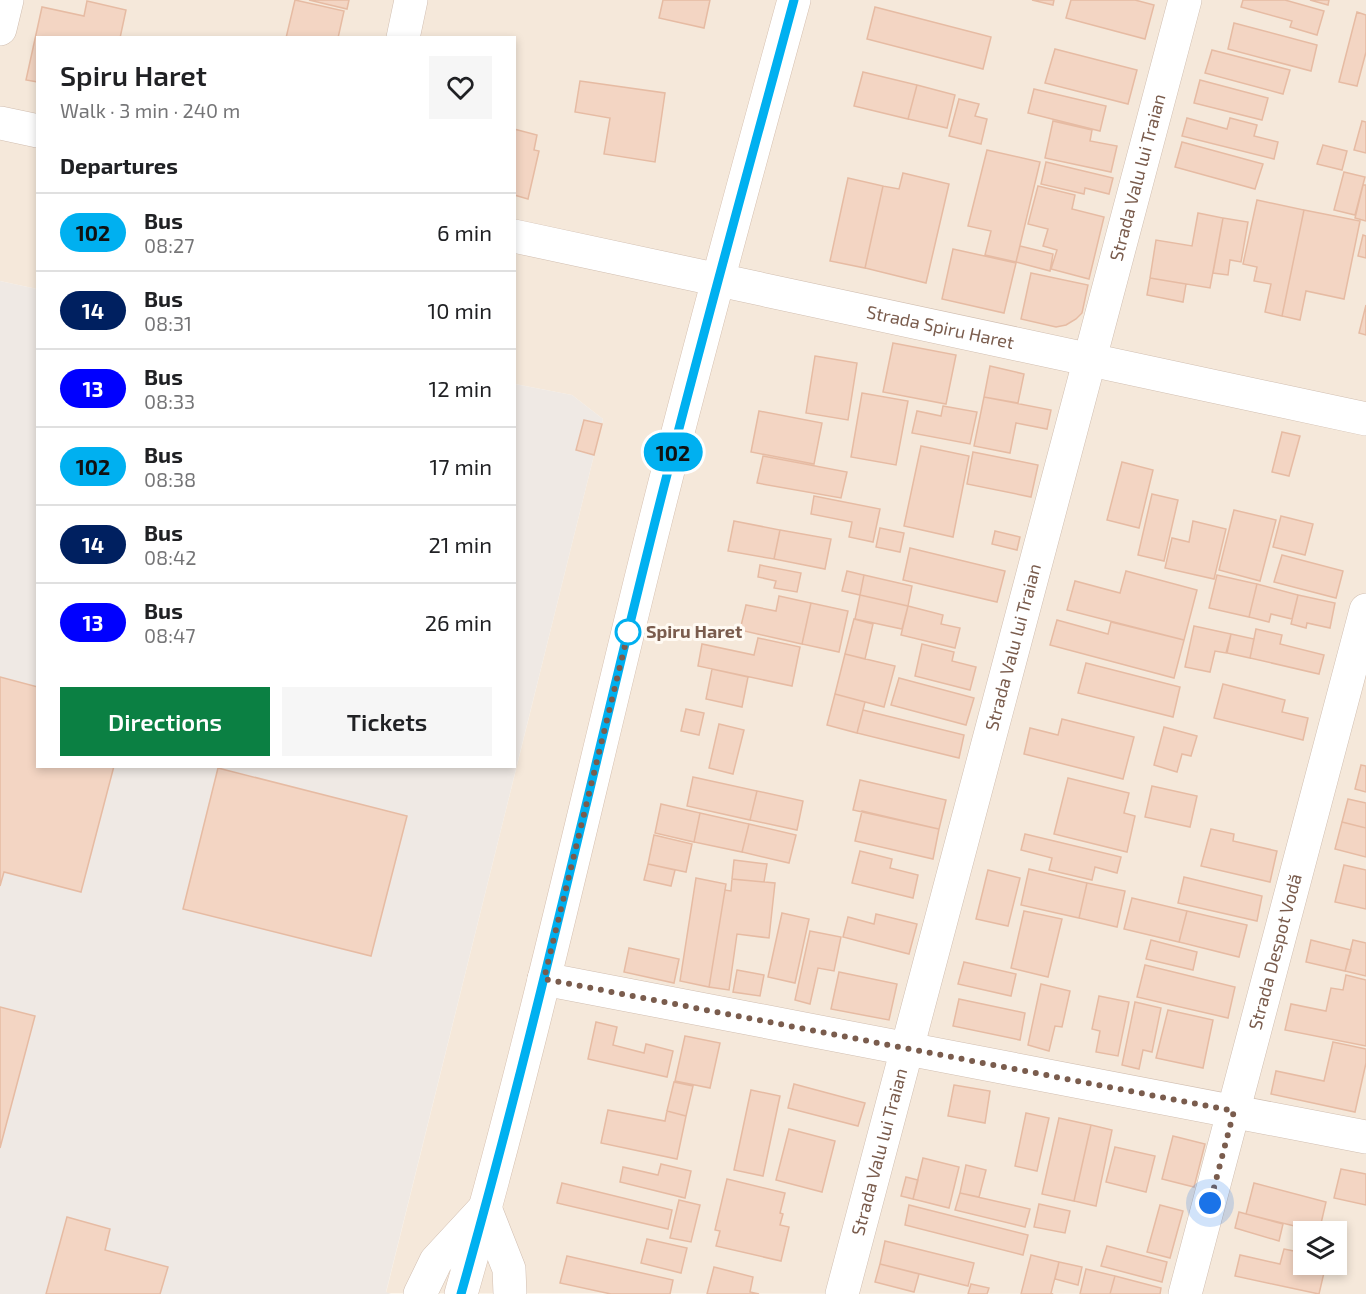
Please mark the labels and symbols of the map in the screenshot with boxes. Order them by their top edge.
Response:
street label: Strada Valu lui Traian [1104,91,1170,263]
street label: Strada Spiru Haret [865,300,1016,353]
line badge: 102 [638,432,708,472]
street label: Strada Valu lui Traian [980,561,1045,733]
marker: Spiru Haret [615,619,641,645]
place label: Spiru Haret [646,620,743,642]
street label: Strada Despot Vodă [1243,871,1306,1032]
street label: Strada Valu lui Traian [846,1066,911,1238]
your location [1195,1188,1225,1218]

